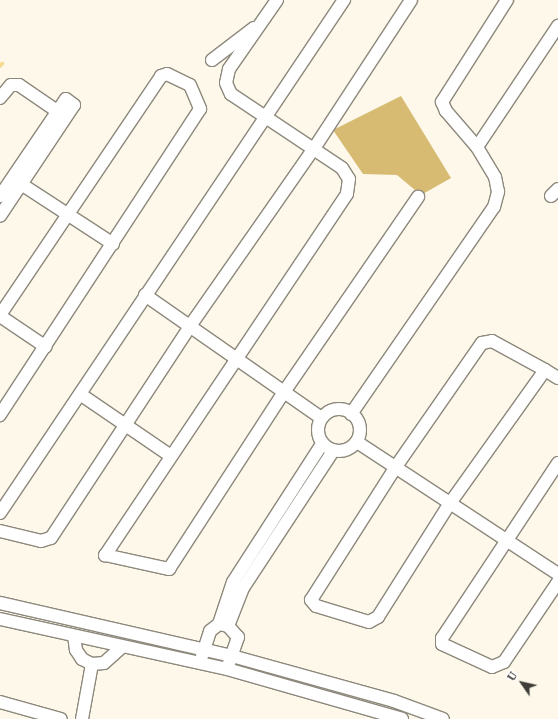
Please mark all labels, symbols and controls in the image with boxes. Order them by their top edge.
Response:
north arrow [502,663,542,703]
text: U [503,668,520,684]

